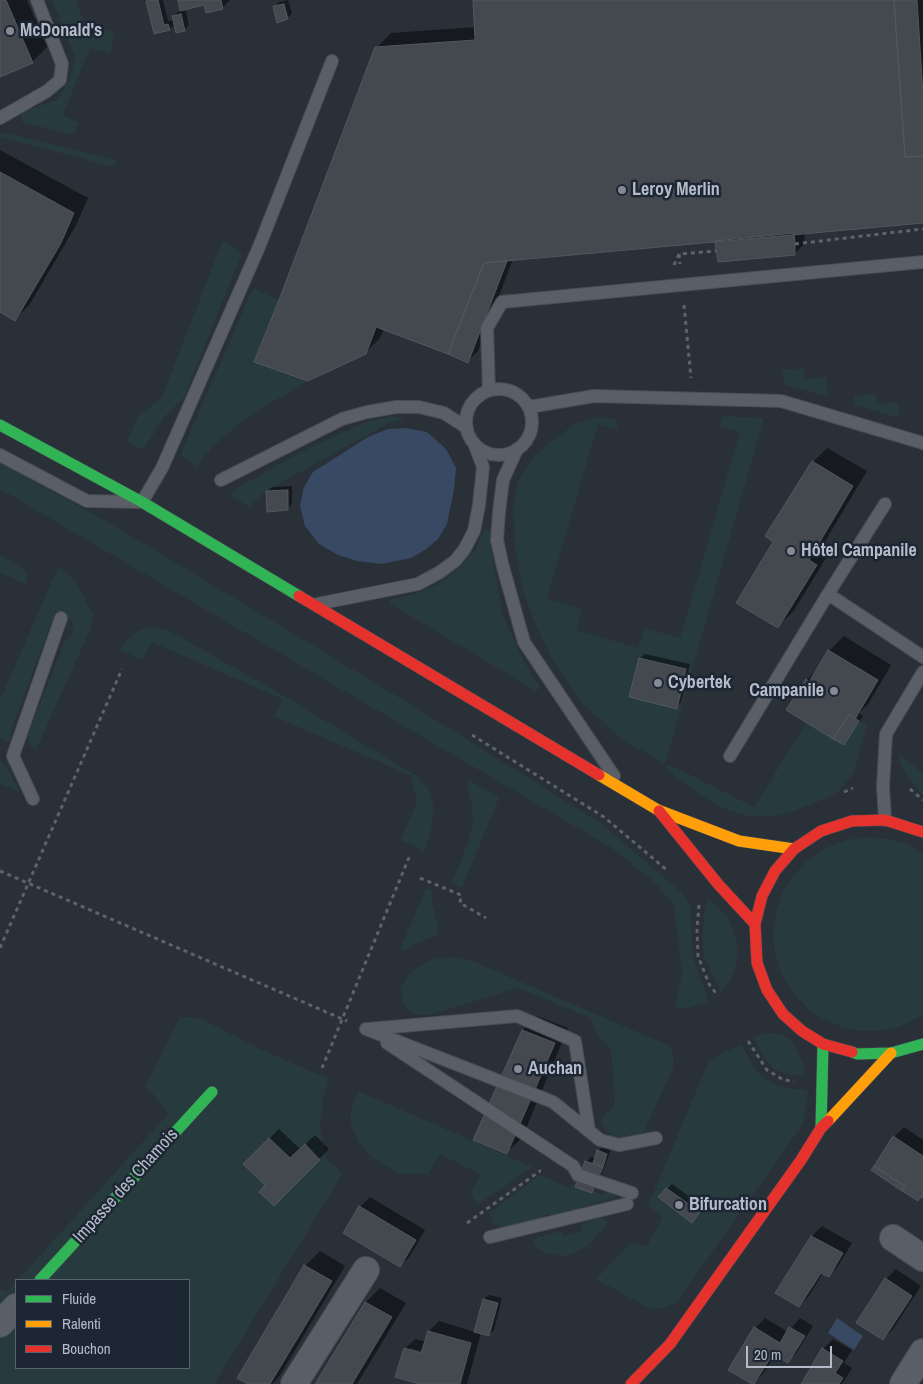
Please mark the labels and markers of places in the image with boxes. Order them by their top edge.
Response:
place label: McDonald's [20,20,102,42]
marker: McDonald's [4,25,16,37]
place label: Leroy Merlin [632,179,720,201]
marker: Leroy Merlin [616,184,628,196]
place label: Hôtel Campanile [801,540,917,562]
marker: Hôtel Campanile [785,545,797,557]
place label: Cybertek [668,672,731,694]
marker: Cybertek [652,677,664,689]
place label: Campanile [749,680,824,702]
marker: Campanile [828,685,840,697]
place label: Auchan [528,1058,582,1080]
marker: Auchan [512,1063,524,1075]
place label: Bifurcation [689,1194,767,1216]
marker: Bifurcation [673,1199,685,1211]

